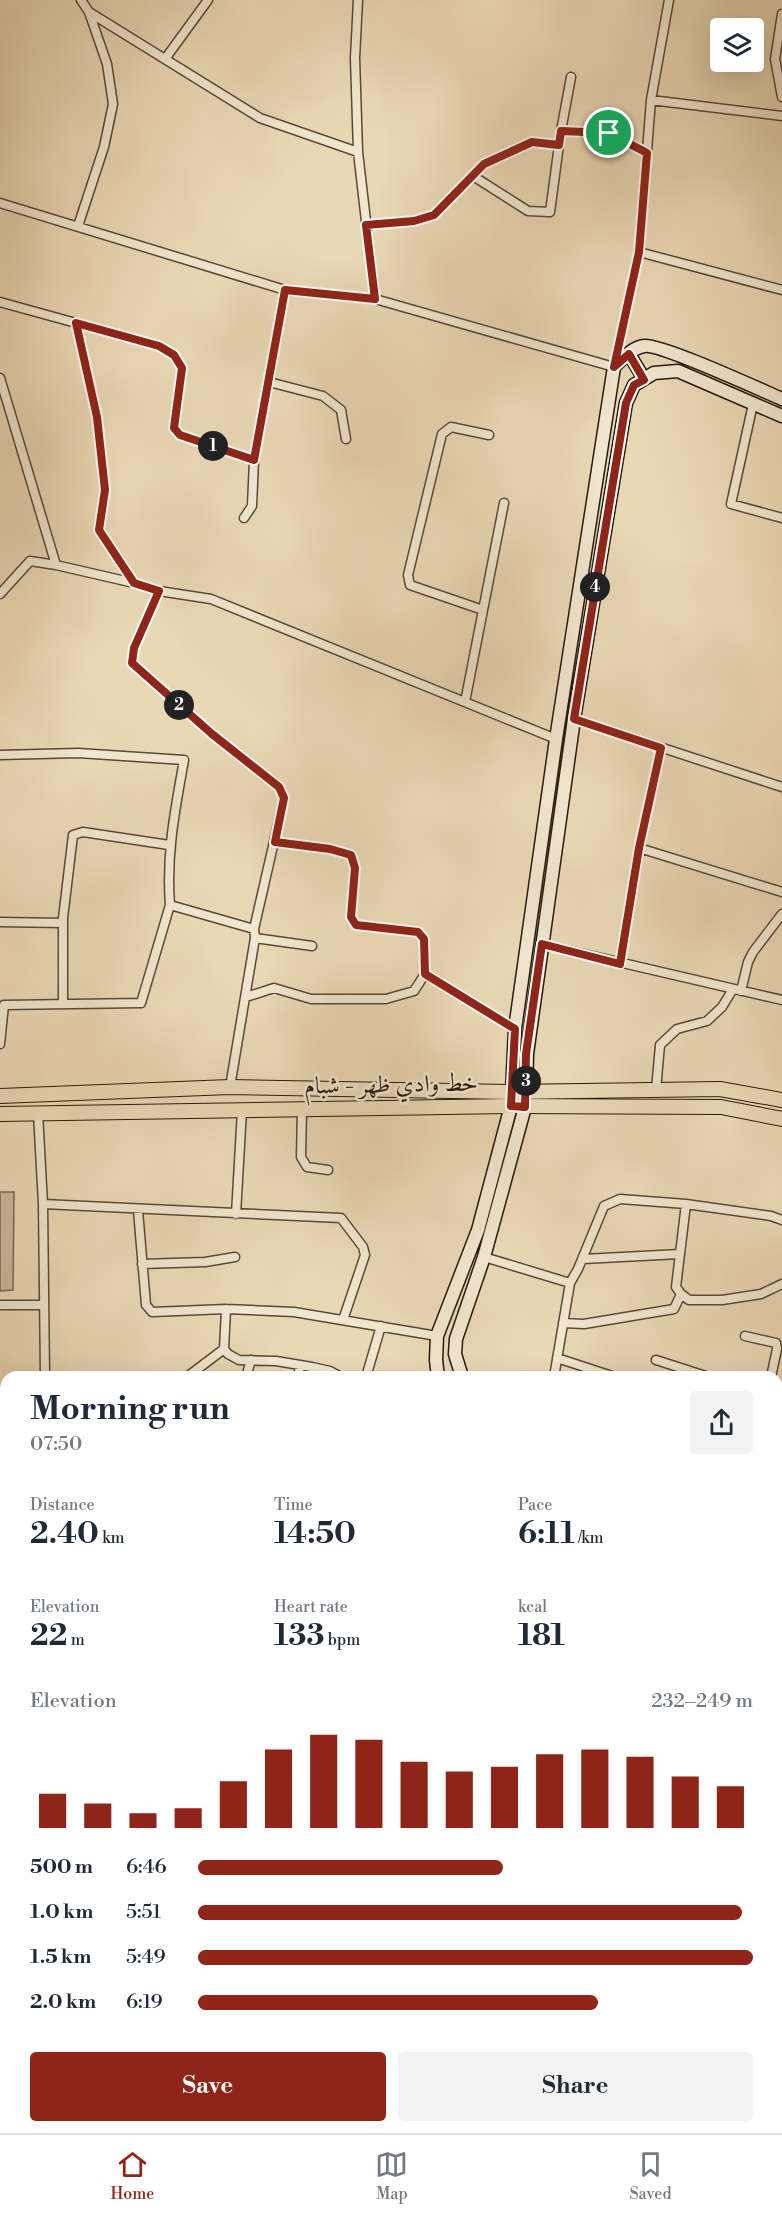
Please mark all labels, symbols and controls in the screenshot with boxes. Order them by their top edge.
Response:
map controls [710,18,764,72]
button: layers [710,18,764,72]
pin [583,107,634,158]
icon: arrive [592,116,625,149]
pin: 1 [198,431,228,461]
text: 1 [209,436,217,456]
pin: 4 [580,572,610,602]
text: 4 [590,577,600,597]
pin: 2 [164,690,194,720]
text: 2 [174,695,184,715]
pin: 3 [511,1066,541,1096]
street label: خط وادي ظهر - شبام [304,1068,478,1107]
text: 3 [521,1071,531,1091]
text: Morning run [30,1389,230,1430]
button: share [690,1391,753,1454]
text: 07:50 [30,1432,82,1457]
text: Distance [30,1495,95,1515]
text: Time [274,1495,313,1515]
text: Pace [518,1495,552,1515]
text: 2.40 [30,1515,99,1553]
text: 14:50 [274,1515,356,1553]
text: 6:11 [518,1515,575,1553]
text: km [99,1528,125,1548]
text: /km [575,1528,604,1548]
text: Elevation [30,1597,99,1617]
text: Heart rate [274,1597,348,1617]
text: kcal [518,1597,547,1617]
text: 22 [30,1617,68,1655]
text: 133 [274,1617,325,1655]
text: 181 [518,1617,565,1655]
text: m [68,1630,85,1650]
text: bpm [325,1630,360,1650]
text: Elevation [30,1689,117,1714]
text: 232–249 m [651,1689,753,1714]
text: 500 m [30,1855,93,1880]
text: 6:46 [126,1855,167,1880]
text: 1.0 km [30,1900,94,1925]
text: 5:51 [126,1900,161,1925]
text: 1.5 km [30,1945,91,1970]
text: 5:49 [126,1945,166,1970]
text: 2.0 km [30,1990,96,2015]
text: 6:19 [126,1990,163,2015]
button: Save [30,2052,386,2121]
button: Share [398,2052,753,2121]
tab: Home [111,2148,154,2204]
tab: Map [375,2148,408,2204]
tab: Saved [629,2148,671,2204]

